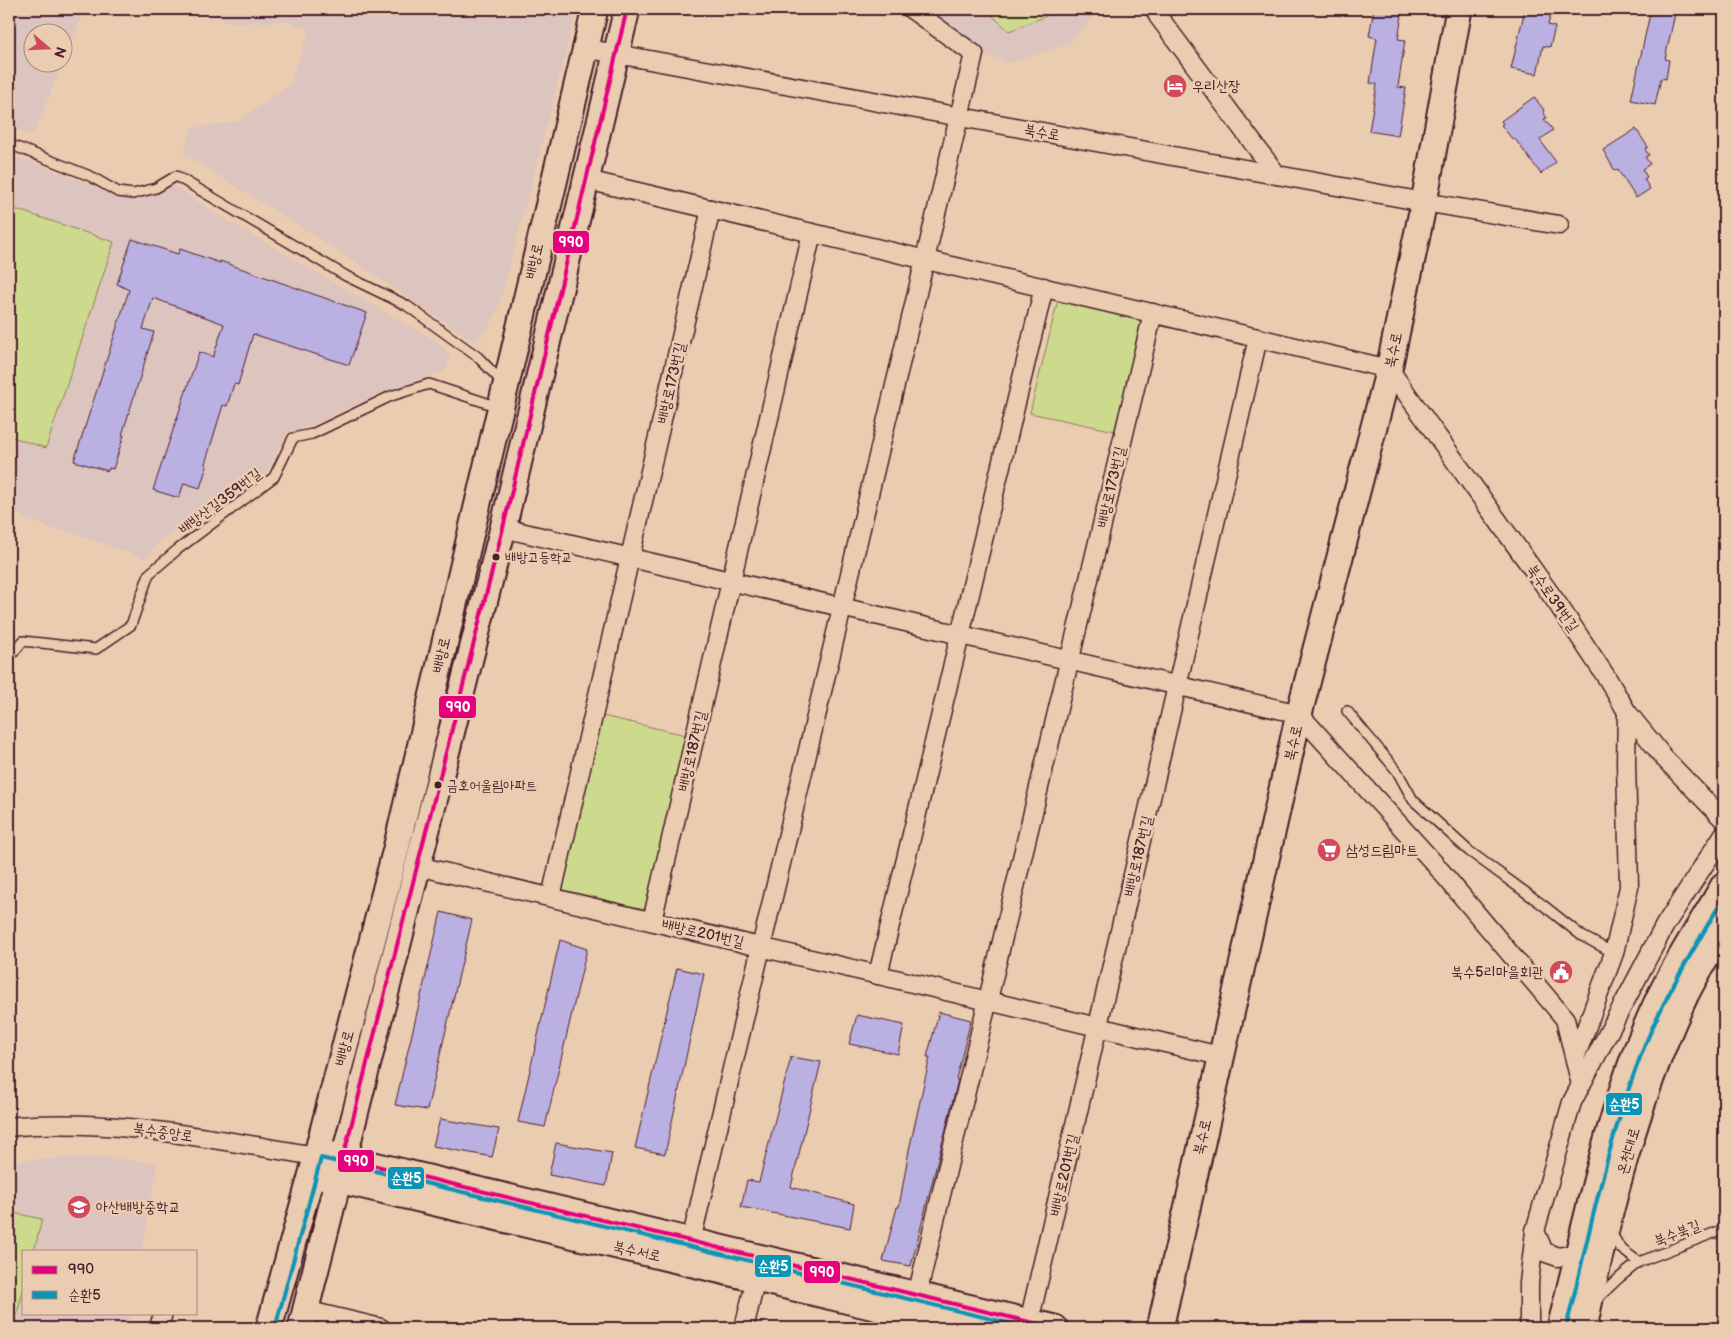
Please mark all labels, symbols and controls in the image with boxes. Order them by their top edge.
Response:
north arrow [22,22,72,72]
text: N [50,44,70,60]
hotel icon: 우리산장 [1162,73,1188,99]
place label: 우리산장 [1192,77,1240,96]
street label: 북수로 [1022,120,1061,145]
line badge: 990 [552,230,590,254]
text: 990 [558,234,584,251]
street label: 배방로 [521,241,548,281]
street label: 북수로 [1380,330,1407,370]
street label: 배방로173번길 [653,341,690,426]
street label: 배방로173번길 [1093,445,1130,530]
street label: 배방산길359번길 [175,464,266,539]
place label: 배방고등학교 [505,549,573,566]
marker: 배방고등학교 [491,552,501,562]
street label: 북수로39번길 [1522,561,1583,636]
street label: 배방로 [428,635,455,675]
line badge: 990 [438,695,477,719]
text: 990 [445,699,471,716]
street label: 배방로187번길 [674,709,711,793]
street label: 북수로 [1280,723,1307,763]
place label: 금호어울림아파트 [447,777,537,794]
marker: 금호어울림아파트 [433,780,443,790]
street label: 배방로187번길 [1120,814,1157,898]
supermarket icon: 삼성드림마트 [1316,837,1342,863]
place label: 삼성드림마트 [1346,841,1418,860]
street label: 배방로201번길 [660,915,746,952]
public building icon: 북수5리마을회관 [1548,959,1574,985]
place label: 북수5리마을회관 [1451,963,1544,982]
street label: 배방로 [331,1028,358,1068]
line badge: 순환5 [1605,1092,1643,1116]
text: 순환5 [1609,1096,1639,1113]
street label: 북수로 [1189,1117,1216,1157]
street label: 북수중앙로 [132,1119,194,1146]
street label: 온천대로 [1613,1125,1644,1177]
street label: 배방로201번길 [1046,1132,1083,1218]
line badge: 990 [337,1149,375,1173]
text: 990 [343,1153,369,1170]
line badge: 순환5 [387,1166,425,1190]
text: 순환5 [391,1170,421,1187]
school or university icon: 아산배방중학교 [66,1194,92,1220]
place label: 아산배방중학교 [96,1198,181,1217]
street label: 북수북길 [1651,1216,1703,1251]
street label: 북수서로 [611,1237,663,1266]
legend [22,1250,198,1314]
line badge: 순환5 [754,1254,792,1278]
text: 순환5 [758,1258,788,1275]
text: 990 [68,1260,94,1279]
line badge: 990 [803,1260,841,1284]
text: 990 [809,1264,835,1281]
text: 순환5 [68,1286,101,1305]

